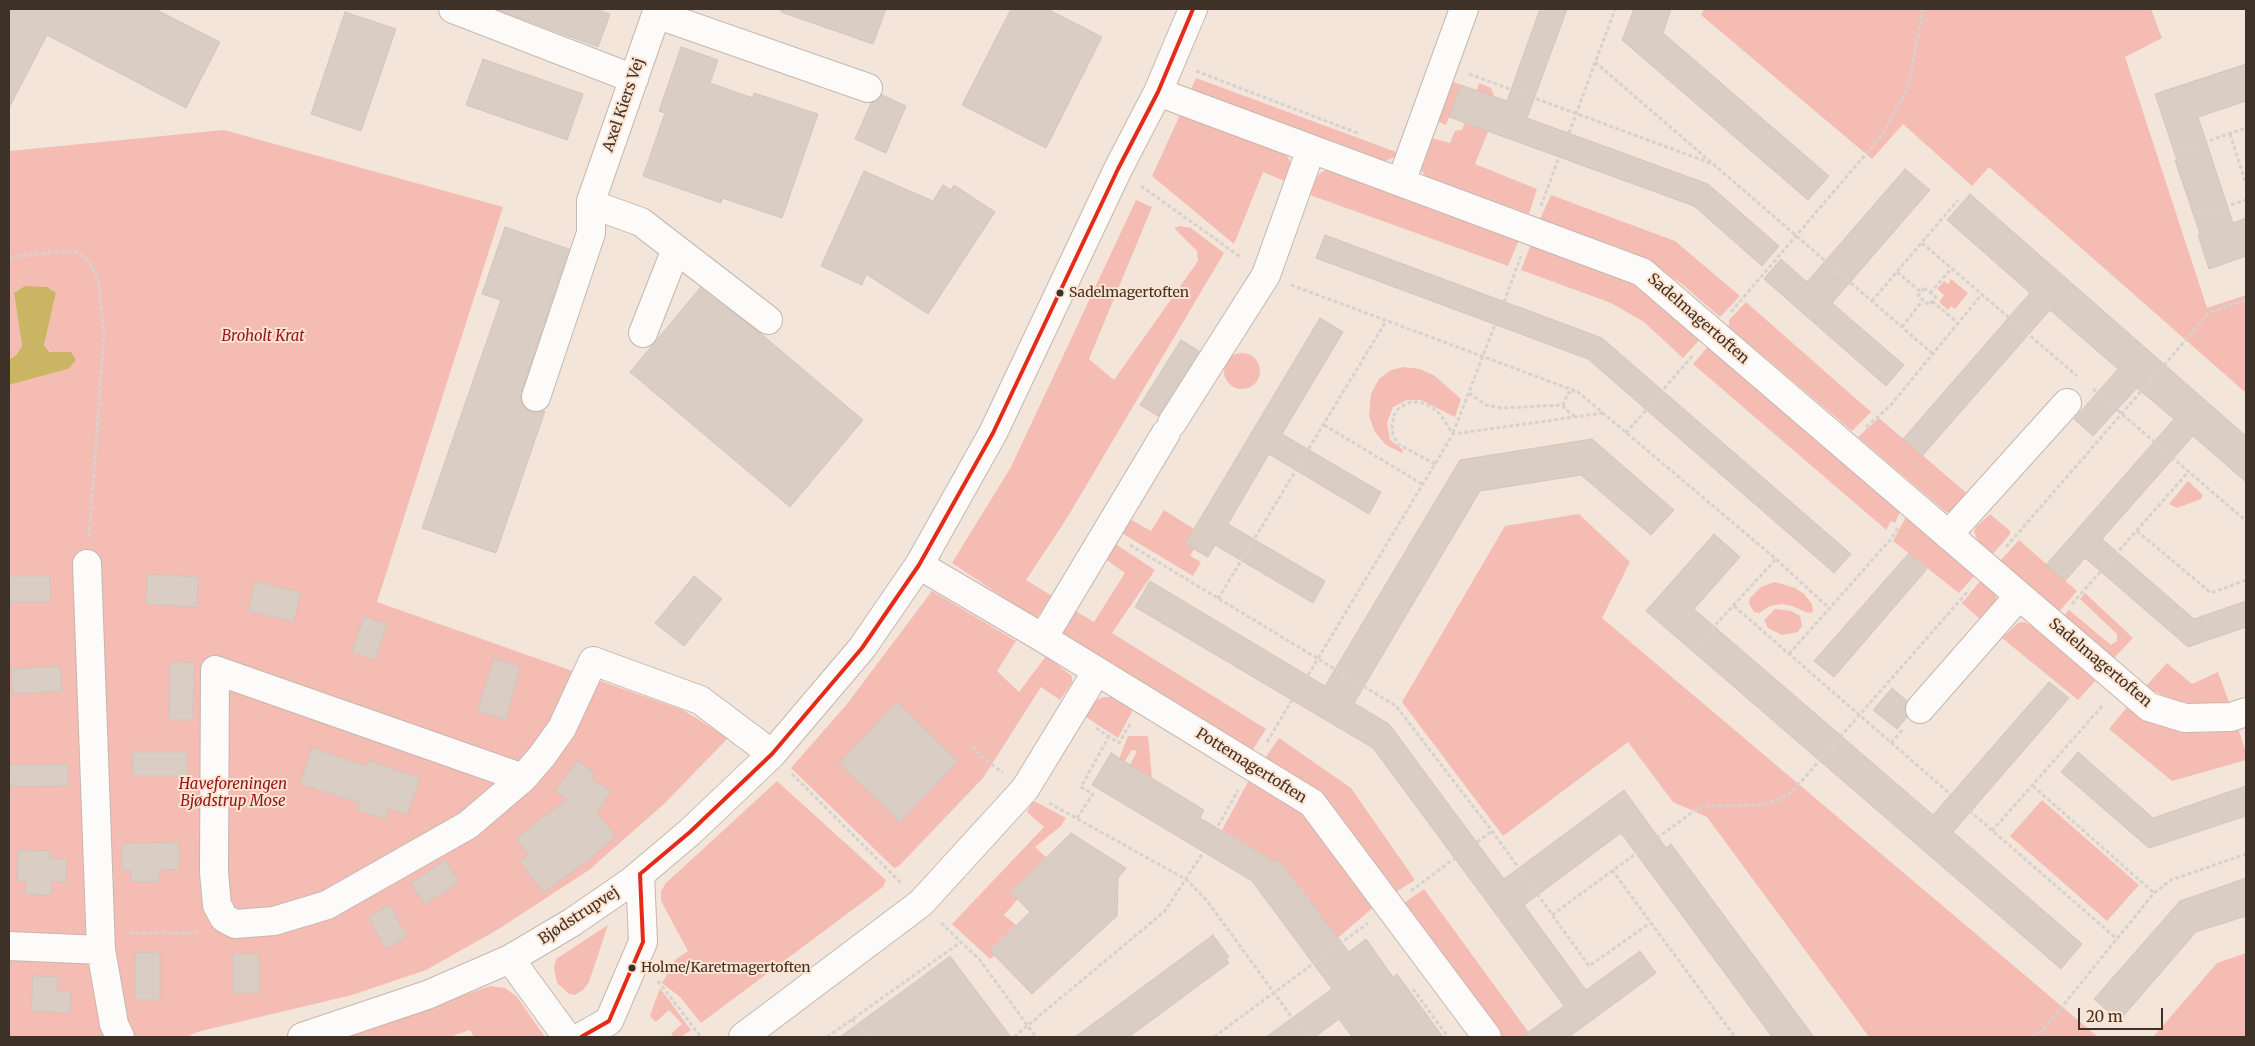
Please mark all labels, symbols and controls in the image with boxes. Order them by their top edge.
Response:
street label: Axel Kiers Vej [600,56,648,154]
street label: Sadelmagertoften [1644,270,1752,368]
place label: Sadelmagertoften [1069,285,1189,301]
marker: Sadelmagertoften [1055,288,1065,298]
park label: Broholt Krat [221,328,305,346]
street label: Sadelmagertoften [2045,615,2155,711]
street label: Pottemagertoften [1192,725,1310,807]
park label: Haveforeningen Bjødstrup Mose [179,776,287,811]
street label: Bjødstrupvej [535,883,623,949]
place label: Holme/Karetmagertoften [641,960,811,976]
marker: Holme/Karetmagertoften [627,963,637,973]
scale bar [2080,998,2165,1030]
text: 20 m [2086,1007,2123,1026]

